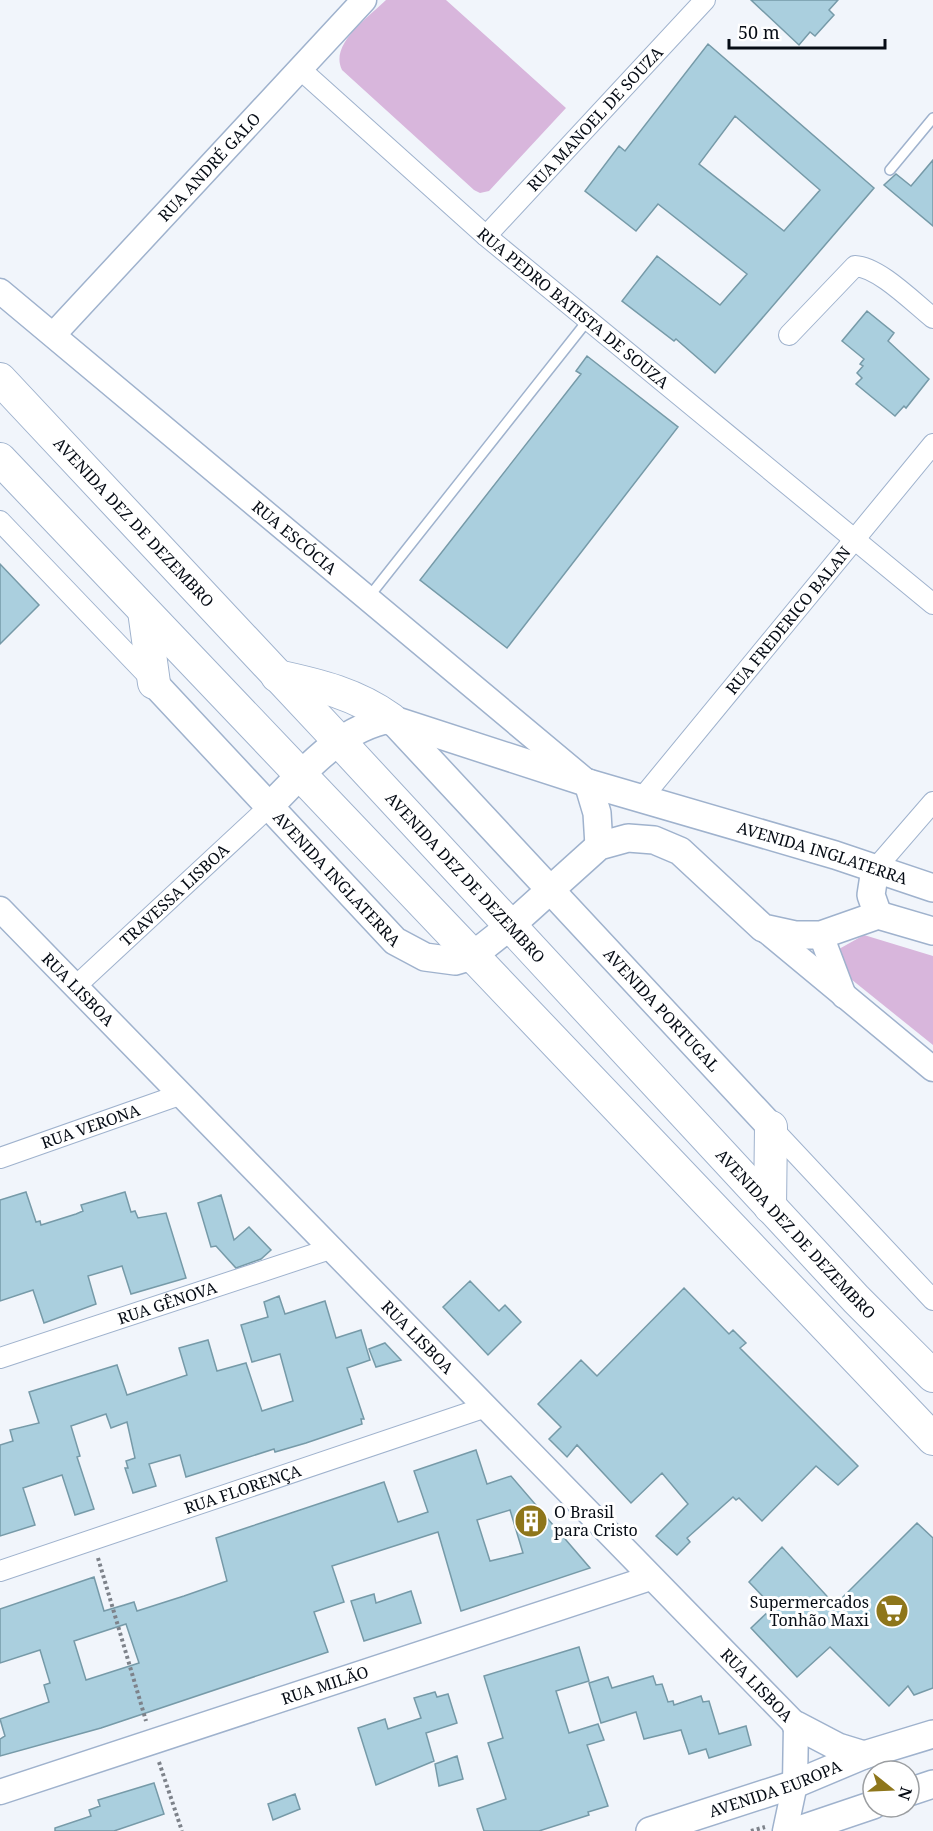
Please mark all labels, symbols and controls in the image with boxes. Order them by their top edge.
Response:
scale bar [729,12,885,50]
text: 50 m [738,20,780,44]
street label: RUA MANOEL DE SOUZA [522,41,668,196]
street label: RUA ANDRÉ GALO [153,108,265,226]
street label: RUA PEDRO BATISTA DE SOUZA [473,223,674,394]
street label: AVENIDA DEZ DE DEZEMBRO [49,432,219,612]
street label: RUA ESCÓCIA [248,495,342,580]
street label: RUA FREDERICO BALAN [721,542,855,699]
street label: AVENIDA DEZ DE DEZEMBRO [381,787,550,968]
street label: AVENIDA INGLATERRA [268,806,406,952]
street label: AVENIDA INGLATERRA [735,816,911,890]
street label: TRAVESSA LISBOA [115,838,234,951]
street label: AVENIDA PORTUGAL [599,943,725,1076]
street label: RUA LISBOA [37,948,120,1031]
street label: RUA VERONA [38,1098,144,1154]
street label: AVENIDA DEZ DE DEZEMBRO [711,1144,881,1324]
street label: RUA GÊNOVA [115,1276,220,1329]
street label: RUA LISBOA [377,1295,459,1379]
street label: RUA FLORENÇA [181,1459,305,1519]
place label: O Brasil para Cristo [554,1501,638,1541]
building icon: O Brasil para Cristo [513,1503,549,1539]
place label: Supermercados Tonhão Maxi [750,1591,869,1631]
supermarket icon: Supermercados Tonhão Maxi [874,1593,910,1629]
street label: RUA LISBOA [716,1643,798,1727]
street label: RUA MILÃO [278,1660,371,1710]
street label: AVENIDA EUROPA [706,1755,845,1822]
north arrow [861,1759,921,1819]
text: N [893,1784,918,1803]

